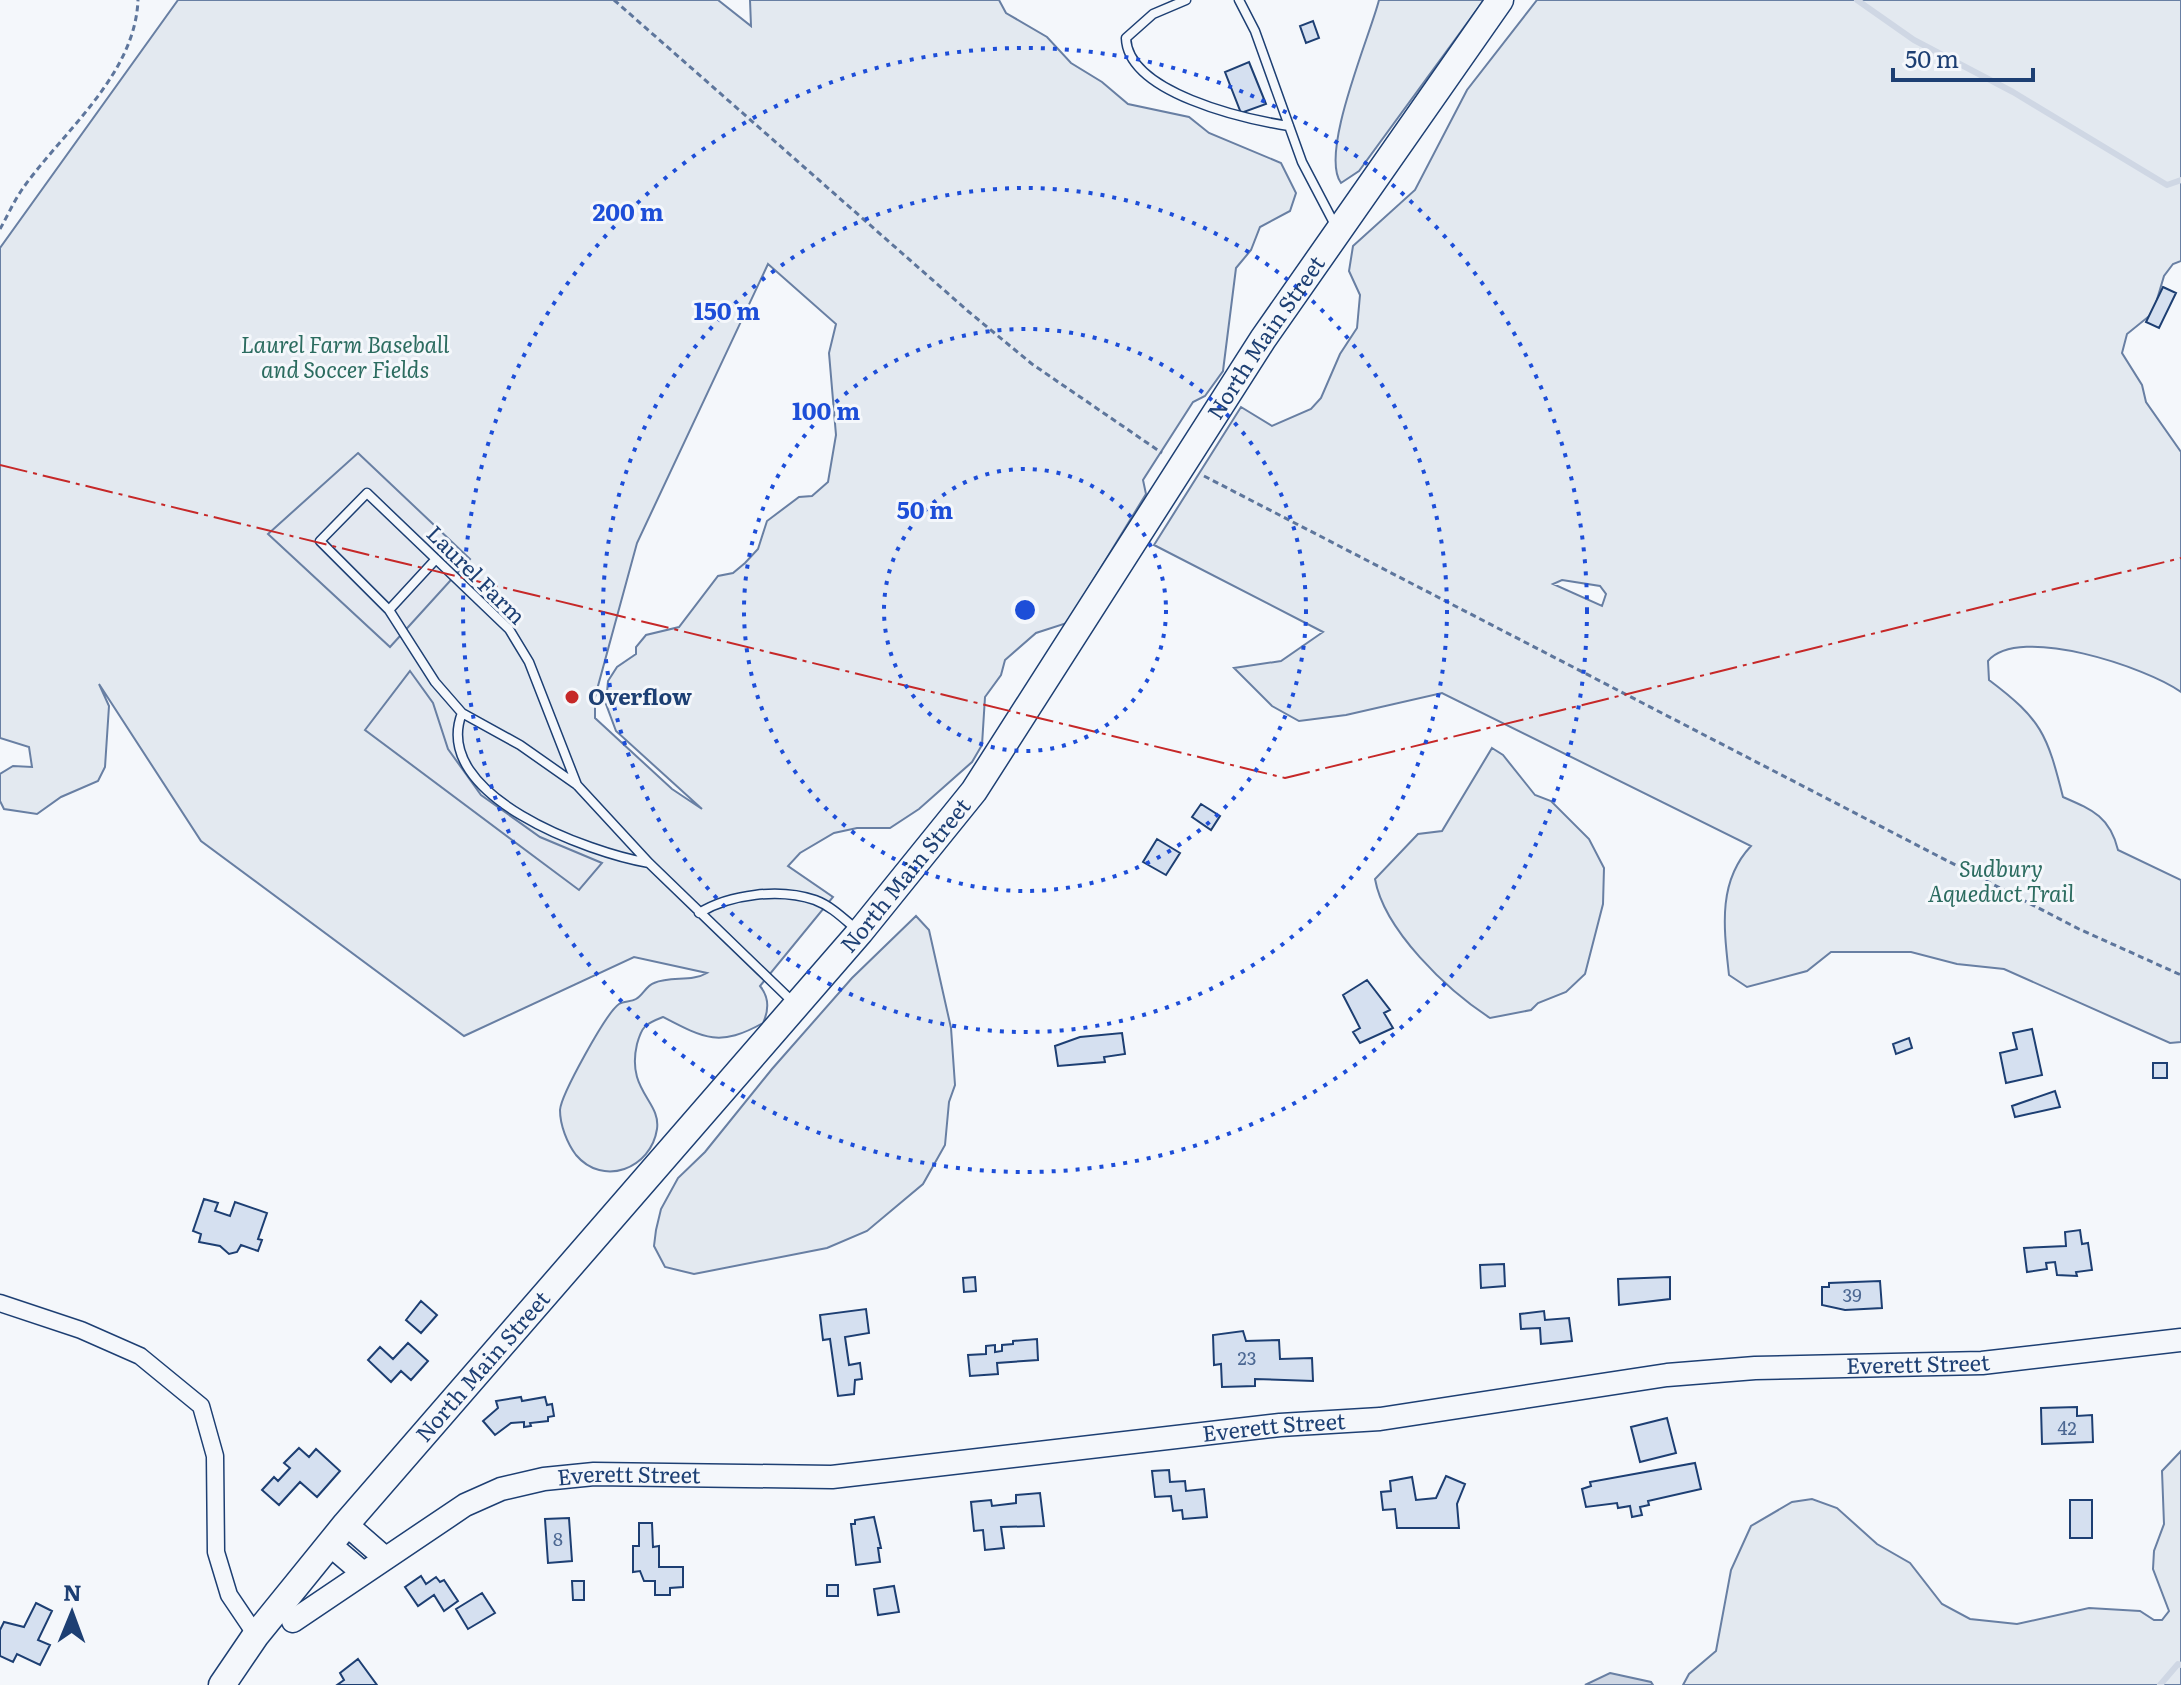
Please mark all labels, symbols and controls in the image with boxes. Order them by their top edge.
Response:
scale bar [1893,32,2033,82]
text: 50 m [1905,40,1959,75]
text: 200 m [592,193,664,228]
street label: North Main Street [1198,248,1332,425]
text: 150 m [694,292,760,327]
park label: Laurel Farm Baseball and Soccer Fields [241,327,450,385]
text: 100 m [792,392,860,427]
text: 50 m [897,491,953,526]
street label: Laurel Farm [420,517,534,631]
centre of rings [1011,596,1039,624]
place label: Overflow [588,679,692,712]
marker: Overflow [563,688,581,706]
street label: North Main Street [831,790,977,959]
park label: Sudbury Aqueduct Trail [1928,851,2075,909]
house number: 39 [1842,1281,1862,1308]
street label: North Main Street [407,1282,557,1448]
house number: 23 [1238,1344,1256,1371]
street label: Everett Street [1846,1344,1991,1381]
street label: Everett Street [1200,1403,1346,1449]
house number: 42 [2057,1414,2077,1441]
street label: Everett Street [555,1456,701,1493]
house number: 8 [553,1525,563,1552]
north arrow [32,1573,112,1653]
text: N [63,1575,82,1608]

